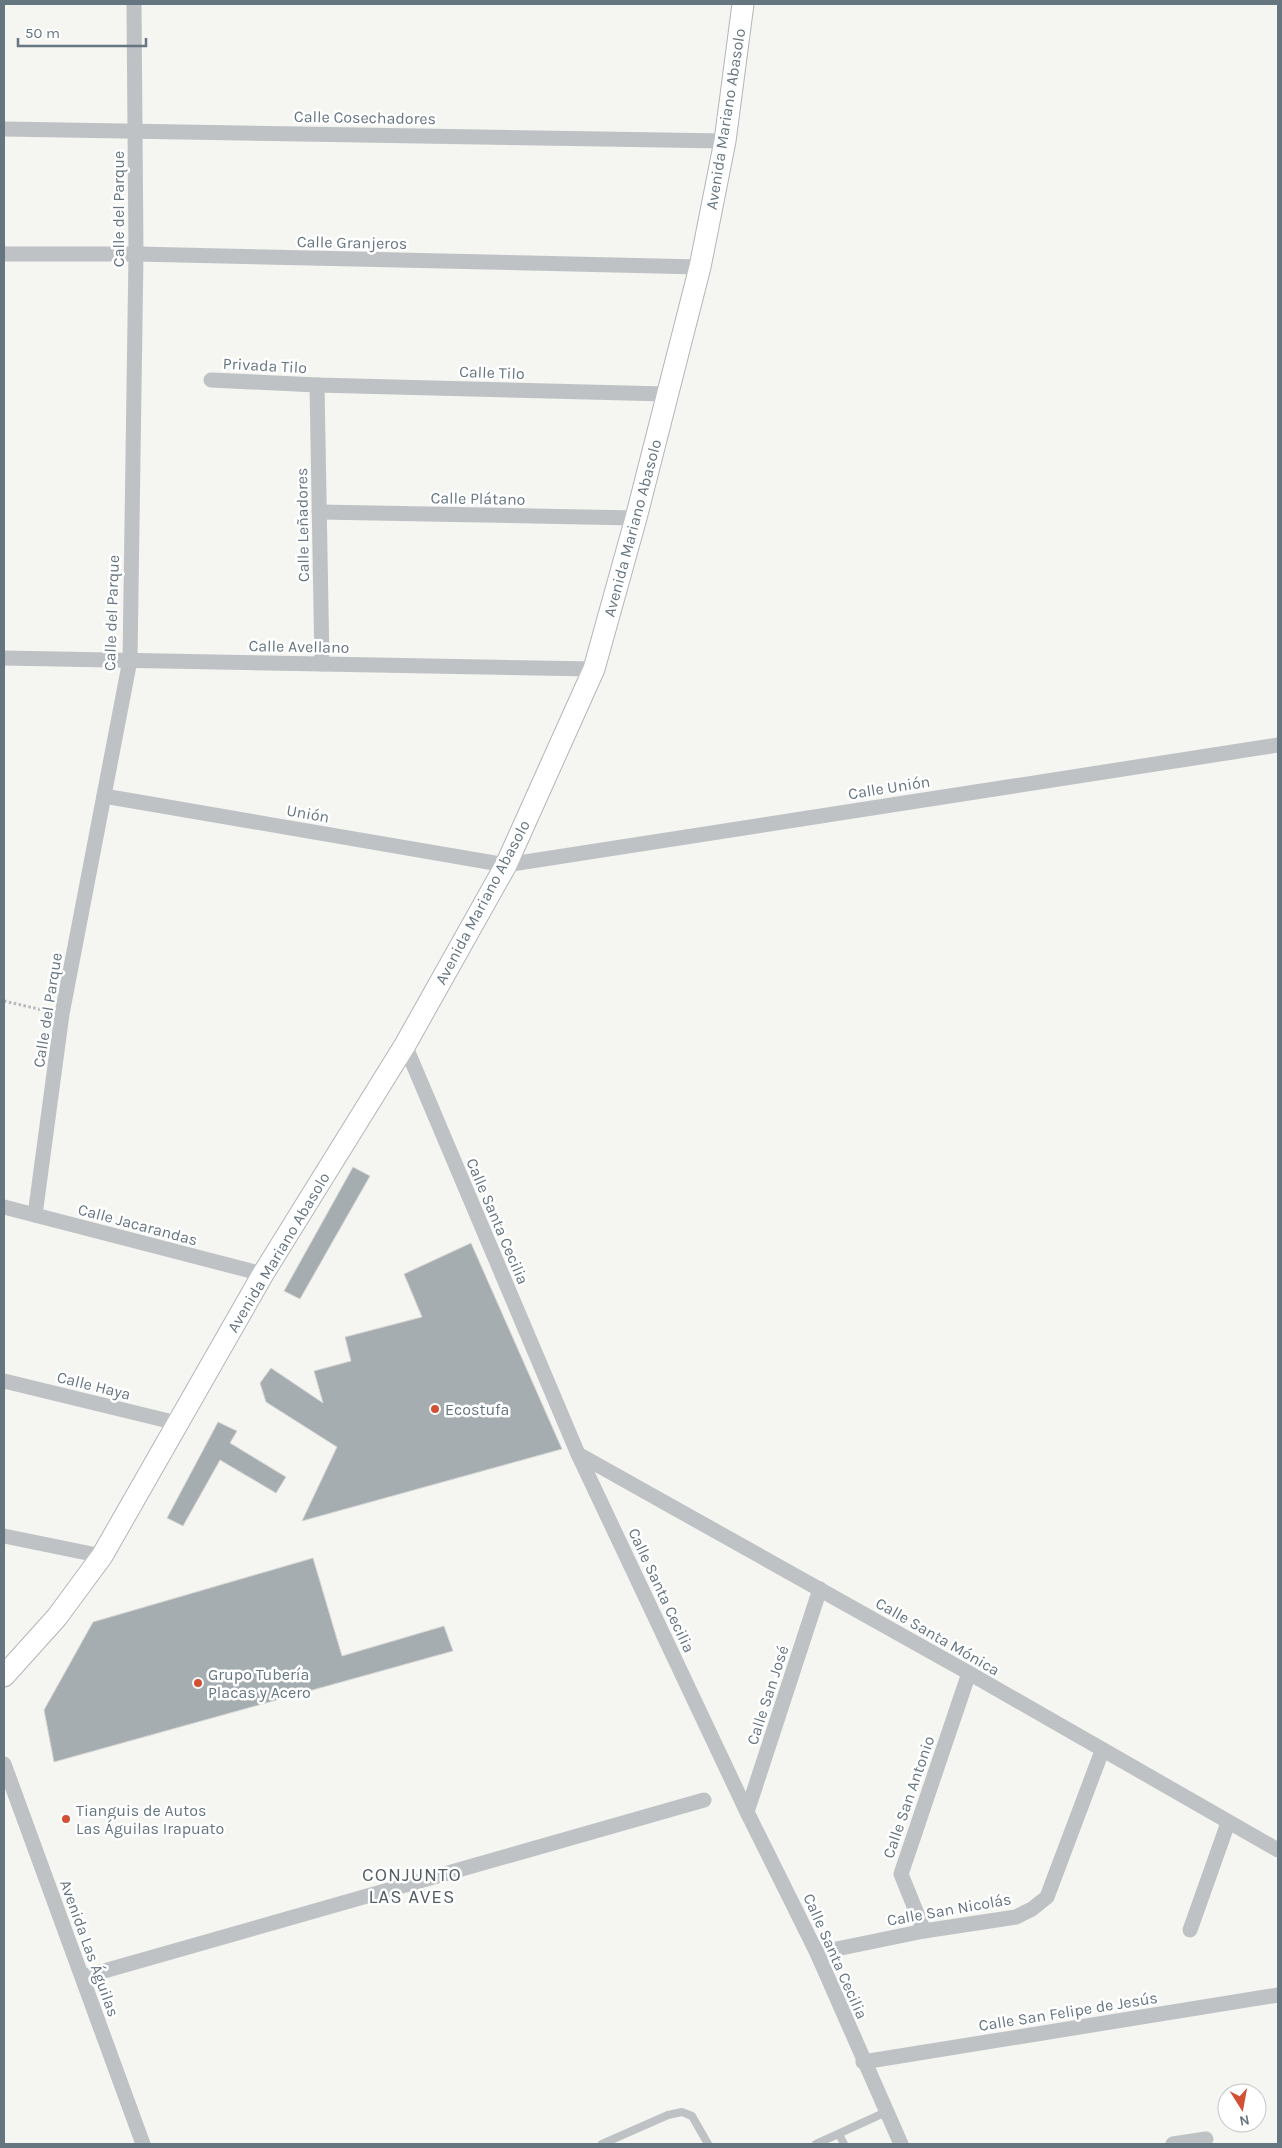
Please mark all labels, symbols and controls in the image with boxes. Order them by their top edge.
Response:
scale bar [18,15,145,47]
text: 50 m [25,24,60,42]
street label: Avenida Mariano Abasolo [702,27,749,211]
street label: Calle Cosechadores [294,107,436,128]
street label: Calle del Parque [109,151,128,267]
street label: Calle Granjeros [297,232,407,253]
street label: Privada Tilo [222,354,308,377]
street label: Calle Tilo [459,362,525,383]
street label: Avenida Mariano Abasolo [600,437,665,619]
street label: Calle Leñadores [292,468,313,582]
street label: Calle Plátano [430,488,526,509]
street label: Calle del Parque [100,555,123,671]
street label: Calle Avellano [248,636,350,657]
street label: Calle Unión [847,772,931,803]
street label: Unión [285,800,331,827]
street label: Avenida Mariano Abasolo [431,817,534,988]
street label: Calle del Parque [29,951,66,1069]
street label: Calle Santa Cecilia [462,1155,533,1287]
street label: Avenida Mariano Abasolo [223,1169,334,1336]
street label: Calle Jacarandas [76,1199,200,1250]
street label: Calle Haya [55,1367,133,1404]
place label: Ecostufa [445,1400,509,1419]
marker: Ecostufa [429,1403,441,1415]
street label: Calle Santa Cecilia [624,1525,699,1656]
street label: Calle Santa Mónica [872,1593,1003,1680]
street label: Calle San José [742,1643,792,1747]
place label: Grupo Tubería Placas y Acero [208,1665,311,1702]
marker: Grupo Tubería Placas y Acero [192,1677,204,1689]
street label: Calle San Antonio [879,1733,938,1861]
place label: Tianguis de Autos Las Águilas Irapuato [76,1801,224,1838]
marker: Tianguis de Autos Las Águilas Irapuato [60,1813,72,1825]
district label: CONJUNTO LAS AVES [362,1864,462,1908]
street label: Avenida Las Águilas [56,1877,123,2019]
street label: Calle San Nicolás [885,1889,1013,1930]
street label: Calle Santa Cecilia [799,1890,872,2022]
street label: Calle San Felipe de Jesús [977,1988,1159,2035]
north arrow [1217,2083,1267,2133]
text: N [1238,2111,1251,2130]

